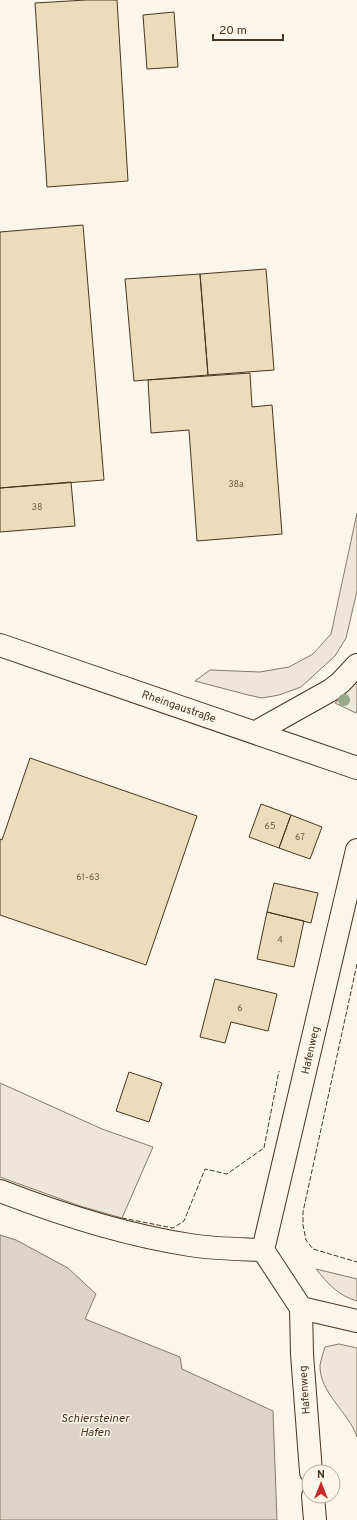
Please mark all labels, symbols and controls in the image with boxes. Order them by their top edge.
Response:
scale bar [213,16,283,42]
text: 20 m [219,23,247,39]
house number: 38a [228,479,244,490]
house number: 38 [32,502,42,513]
street label: Rheingaustraße [140,688,218,726]
house number: 65 [265,821,275,832]
house number: 67 [295,832,305,843]
house number: 61-63 [76,872,100,883]
house number: 4 [277,935,283,946]
house number: 6 [237,1003,243,1014]
street label: Hafenweg [299,1025,323,1076]
street label: Hafenweg [296,1365,314,1415]
water label: Schiersteiner Hafen [61,1411,131,1441]
north arrow [301,1464,341,1504]
text: N [317,1468,325,1482]

